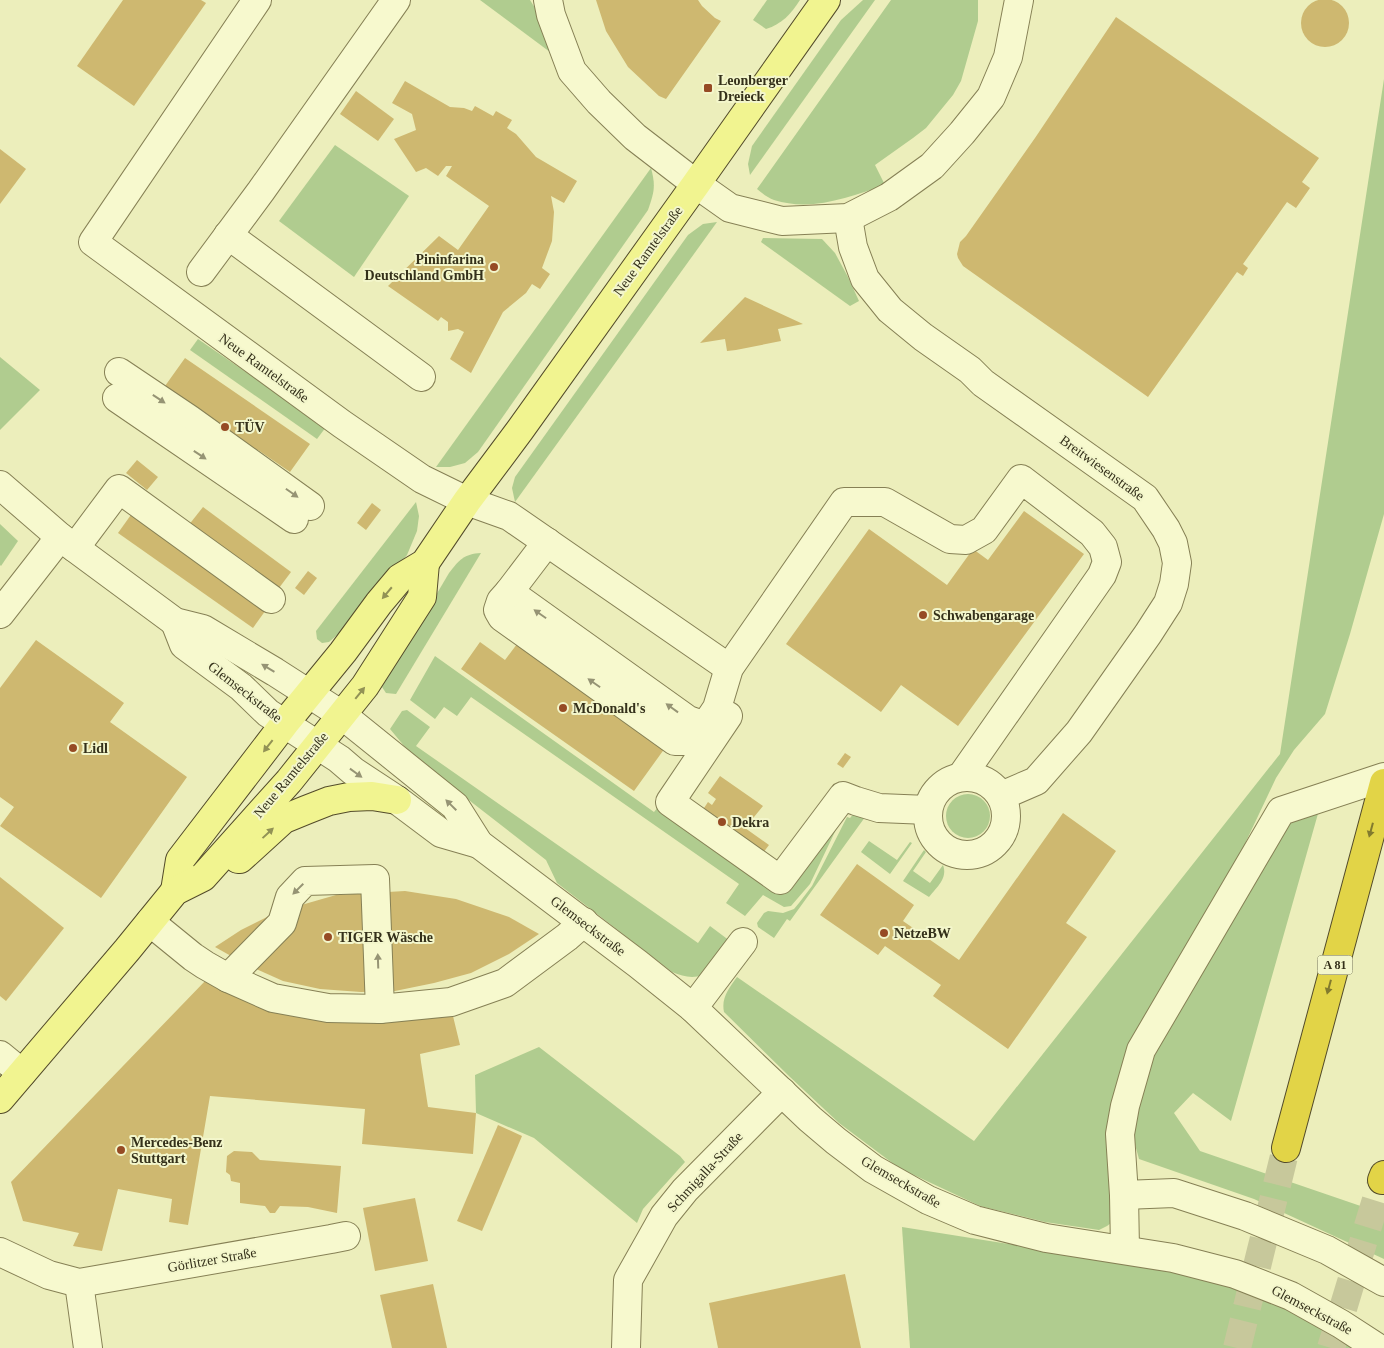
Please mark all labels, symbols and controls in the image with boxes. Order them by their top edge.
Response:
place label: Leonberger Dreieck [718,73,788,104]
marker: Leonberger Dreieck [702,82,714,94]
street label: Neue Ramtelstraße [611,203,685,299]
place label: Pininfarina Deutschland GmbH [365,252,484,283]
marker: Pininfarina Deutschland GmbH [488,261,500,273]
street label: Neue Ramtelstraße [216,331,312,405]
one-way arrow [152,394,166,404]
place label: TÜV [235,419,265,435]
marker: TÜV [219,421,231,433]
street label: Breitwiesenstraße [1057,432,1147,504]
one-way arrow [194,451,207,460]
one-way arrow [285,488,298,498]
one-way arrow [382,587,393,600]
place label: Schwabengarage [933,608,1034,623]
one-way arrow [533,609,546,619]
marker: Schwabengarage [917,609,929,621]
street label: Glemseckstraße [205,659,285,725]
one-way arrow [262,663,275,672]
one-way arrow [587,678,600,688]
one-way arrow [354,687,365,700]
place label: McDonald's [573,701,646,716]
marker: McDonald's [557,702,569,714]
one-way arrow [665,703,679,713]
street label: Neue Ramtelstraße [251,729,331,821]
one-way arrow [263,739,273,753]
place label: Lidl [83,741,108,756]
marker: Lidl [67,742,79,754]
one-way arrow [349,768,363,778]
one-way arrow [446,799,458,811]
place label: Dekra [732,815,769,830]
marker: Dekra [716,816,728,828]
one-way arrow [1367,822,1375,837]
one-way arrow [261,827,273,839]
one-way arrow [292,883,304,895]
street label: Glemseckstraße [548,893,628,959]
place label: NetzeBW [894,926,951,941]
marker: NetzeBW [878,927,890,939]
place label: TIGER Wäsche [338,930,433,945]
marker: TIGER Wäsche [322,931,334,943]
one-way arrow [374,952,382,968]
road number: A 81 [1318,956,1352,974]
one-way arrow [1325,979,1333,994]
street label: Schmigalla-Straße [664,1129,746,1215]
place label: Mercedes-Benz Stuttgart [131,1135,222,1166]
marker: Mercedes-Benz Stuttgart [115,1144,127,1156]
street label: Glemseckstraße [859,1153,943,1211]
street label: Görlitzer Straße [166,1245,258,1275]
street label: Glemseckstraße [1269,1282,1355,1338]

